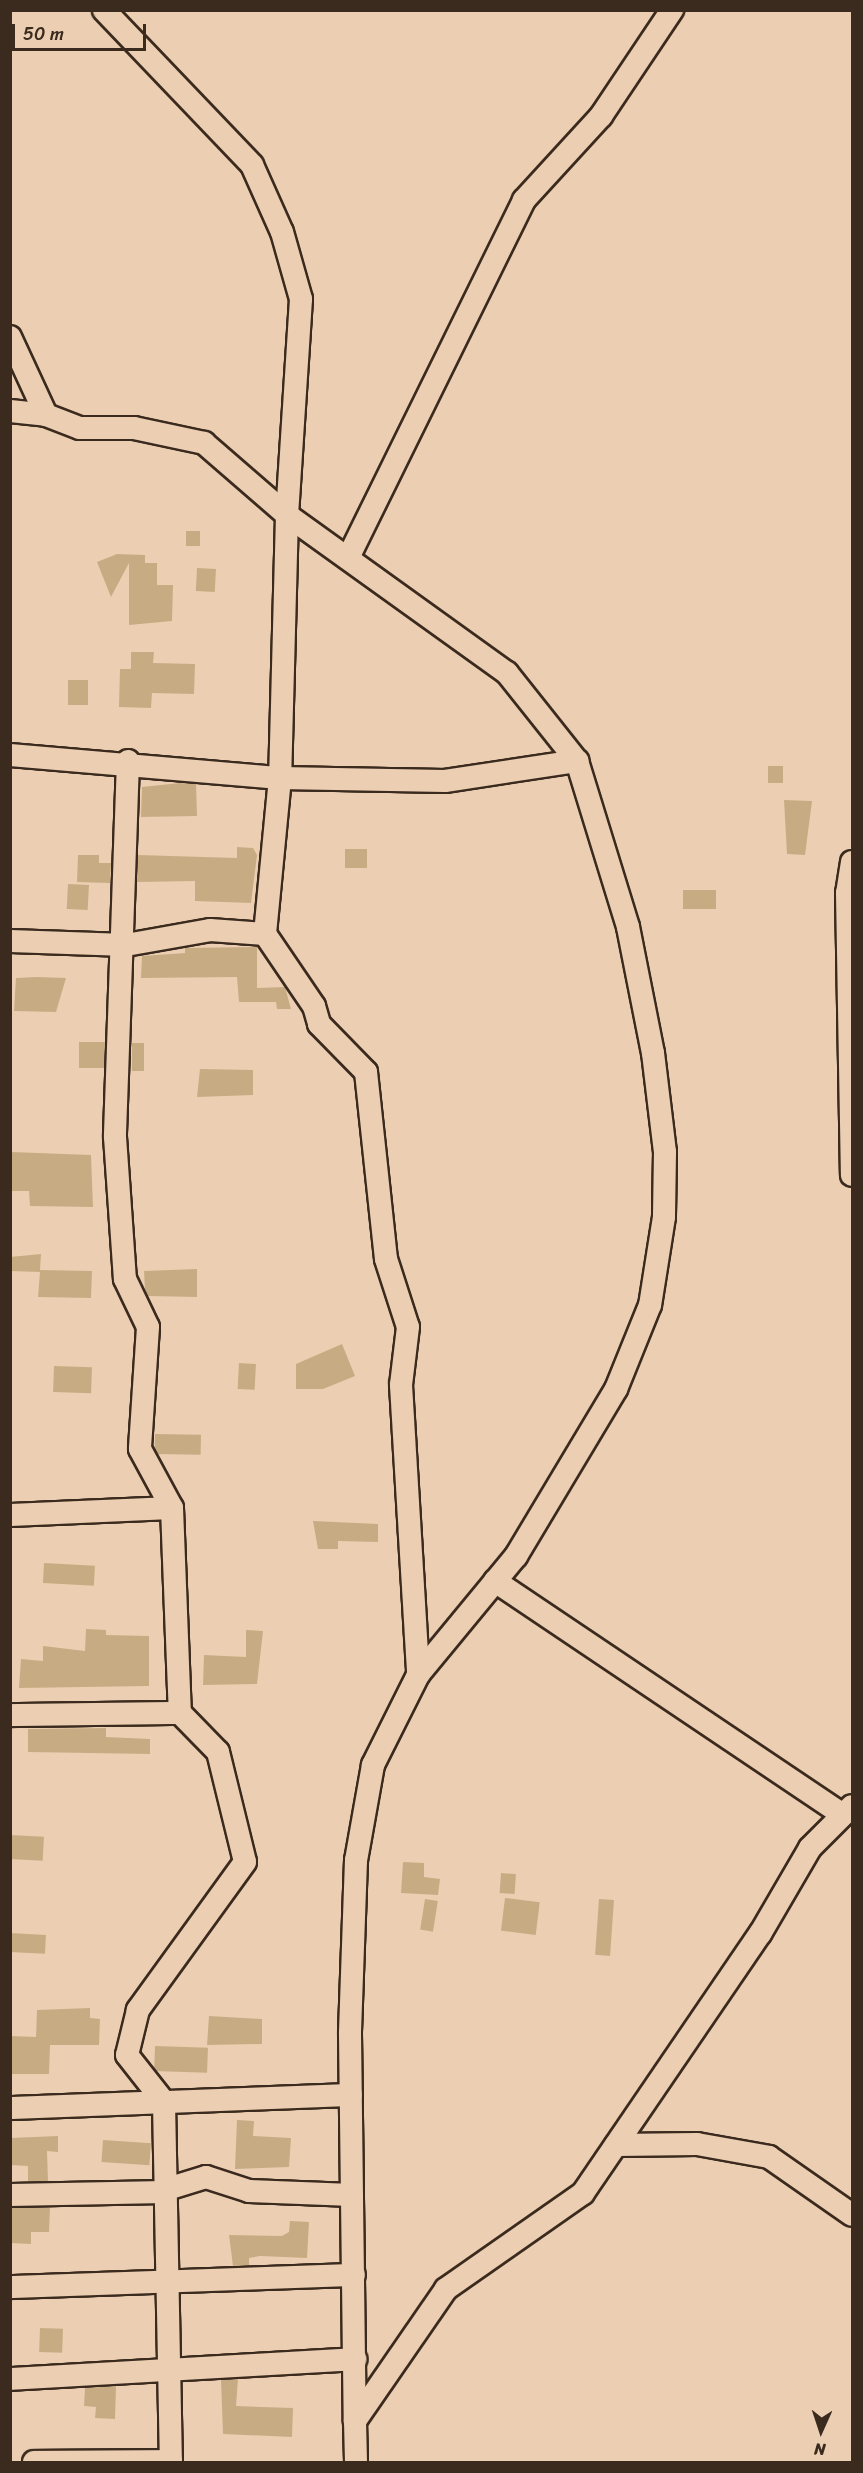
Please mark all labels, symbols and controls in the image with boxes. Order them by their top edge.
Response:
scale bar [15,12,148,50]
text: 50 m [23,18,64,50]
north arrow [791,2401,851,2461]
text: N [814,2435,826,2464]

